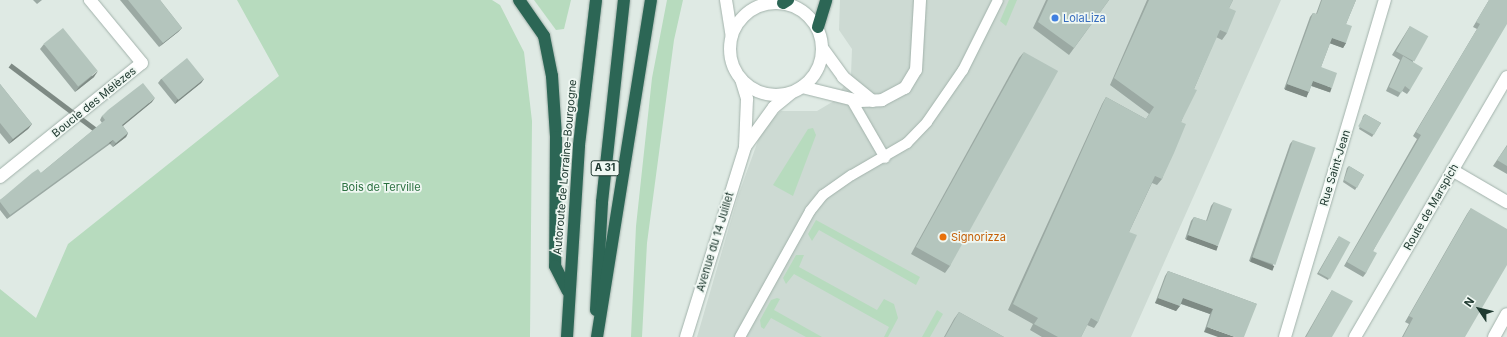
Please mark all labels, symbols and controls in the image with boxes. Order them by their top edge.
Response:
place label: LolaLiza [1063,11,1106,25]
marker: LolaLiza [1050,13,1060,23]
street label: Boucle des Mélèzes [49,64,139,140]
street label: Autoroute de Lorraine-Bourgogne [551,79,579,255]
street label: Rue Saint-Jean [1317,128,1353,208]
road number: A 31 [590,160,620,176]
street label: Route de Marspich [1401,161,1461,253]
park label: Bois de Terville [341,180,421,194]
street label: Avenue du 14 Juillet [694,191,736,293]
place label: Signorizza [951,230,1006,244]
marker: Signorizza [938,232,948,242]
north arrow [1459,289,1499,329]
text: N [1461,295,1477,310]

